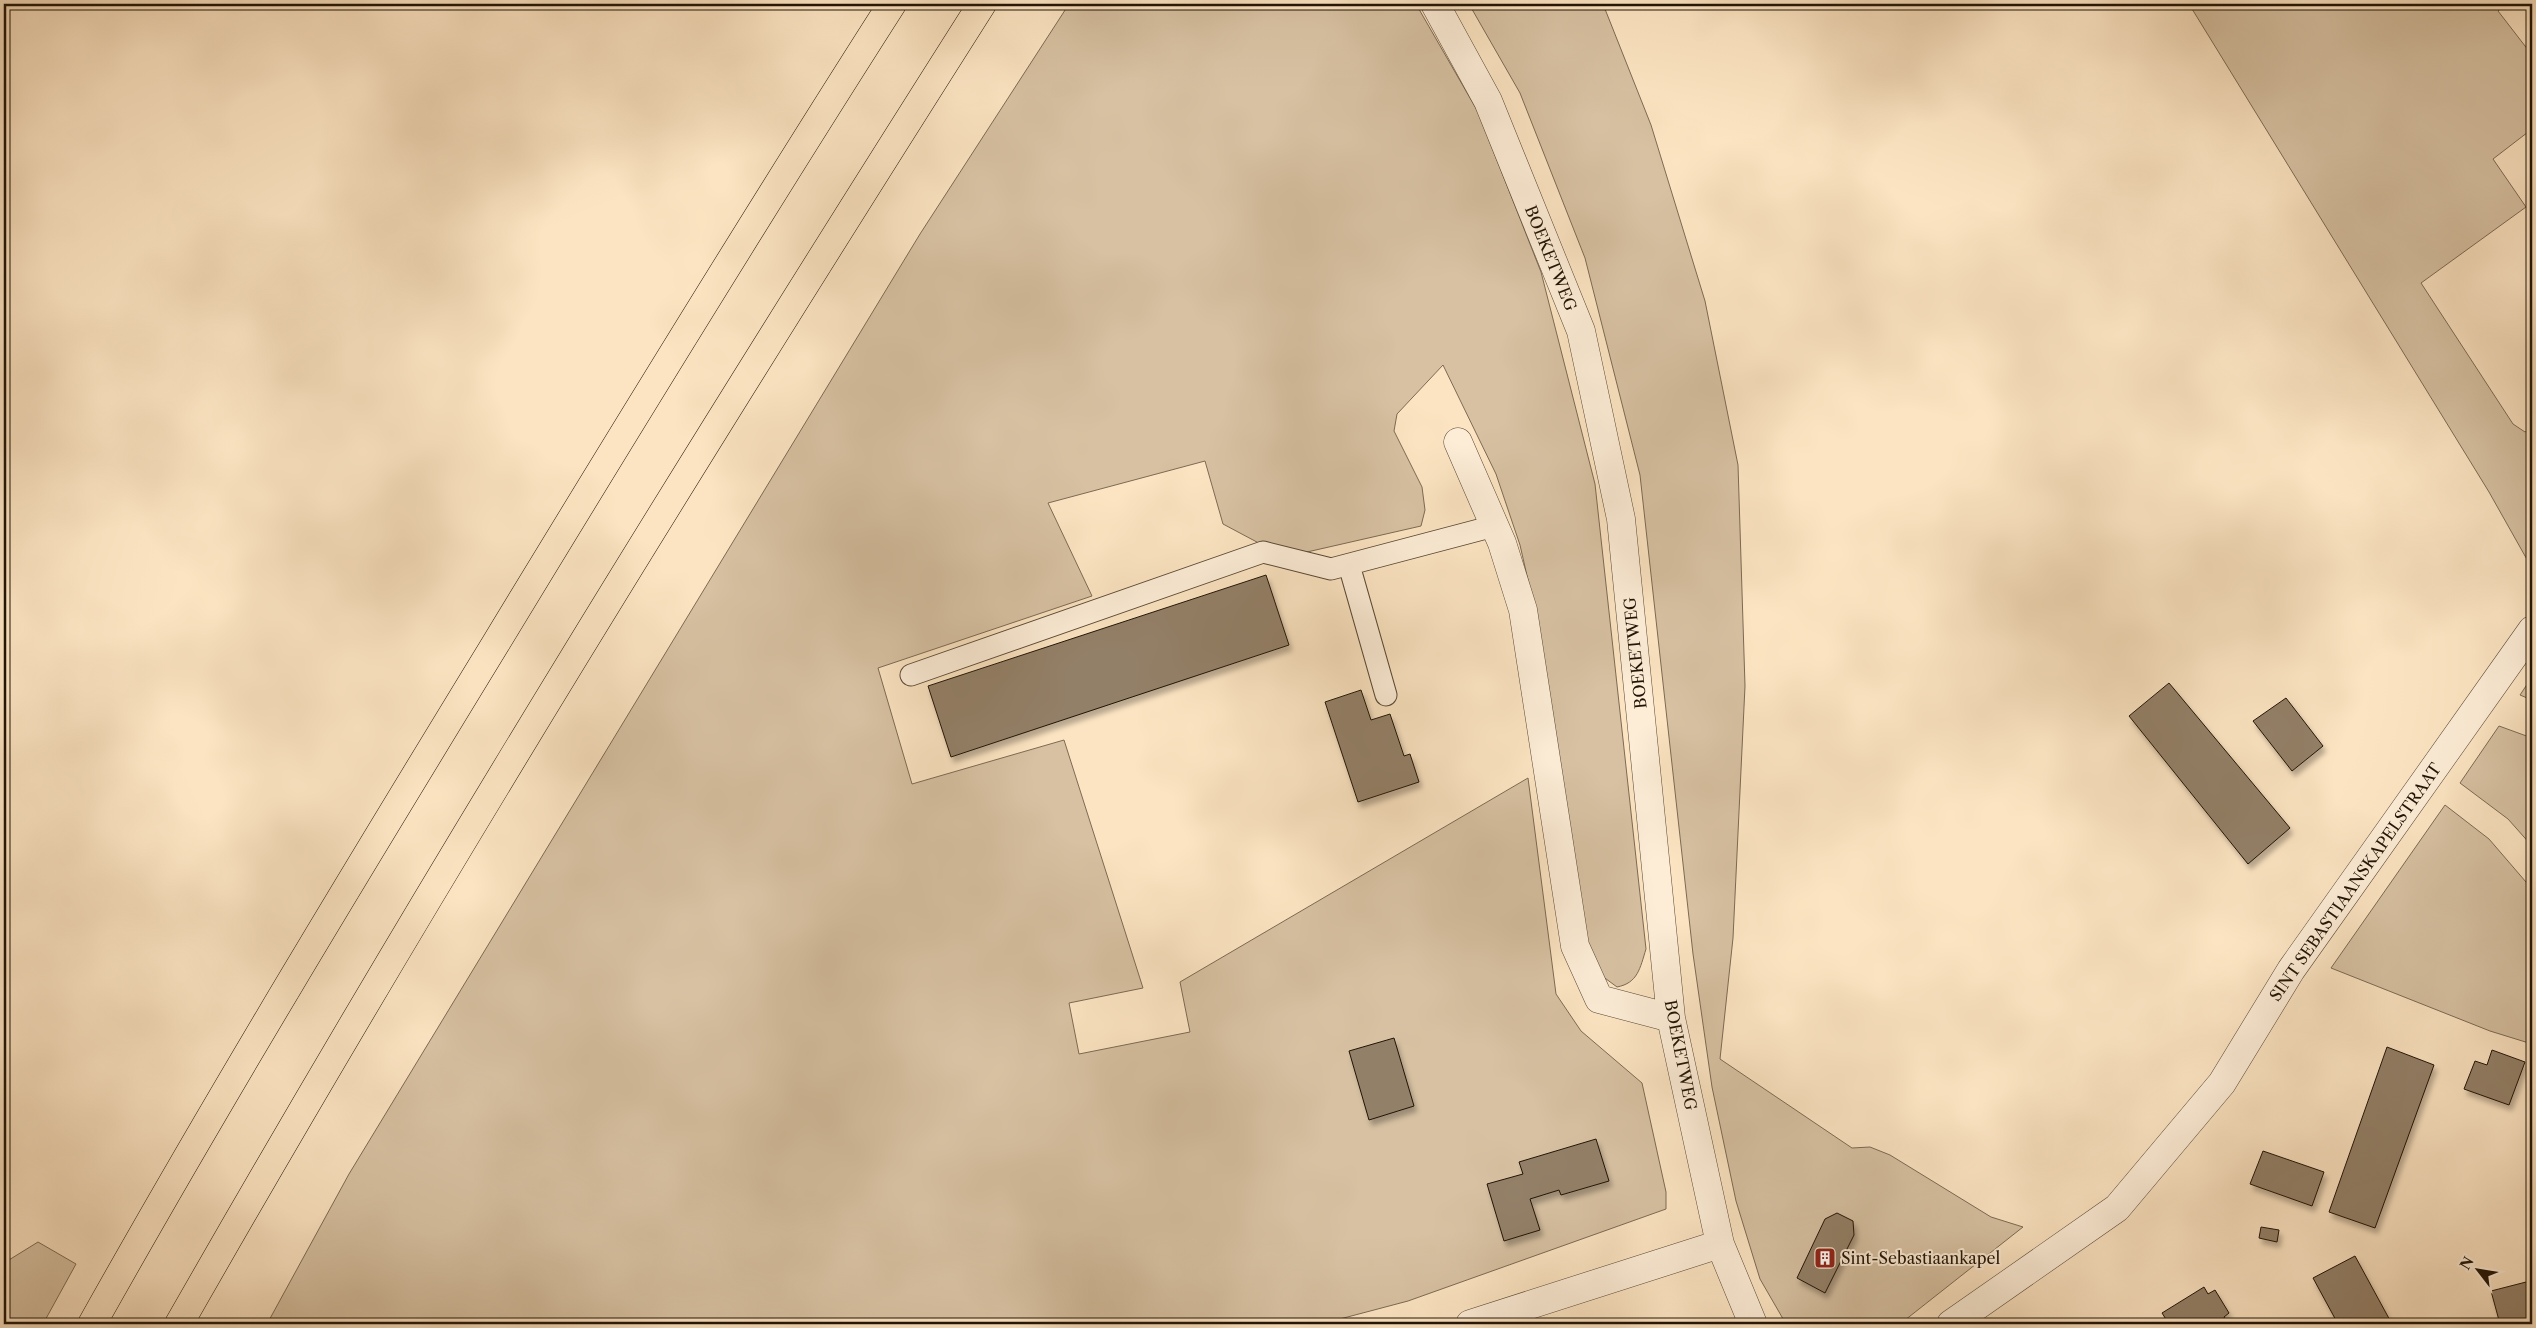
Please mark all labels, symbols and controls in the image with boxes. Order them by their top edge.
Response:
street label: BOEKETWEG [1521,202,1581,314]
street label: BOEKETWEG [1619,596,1651,710]
street label: SINT SEBASTIAANSKAPELSTRAAT [2265,759,2445,1005]
street label: BOEKETWEG [1660,998,1702,1112]
building icon: Sint-Sebastiaankapel [1813,1246,1837,1270]
north arrow [2454,1246,2504,1296]
place label: Sint-Sebastiaankapel [1841,1248,2001,1268]
text: N [2456,1253,2478,1273]

